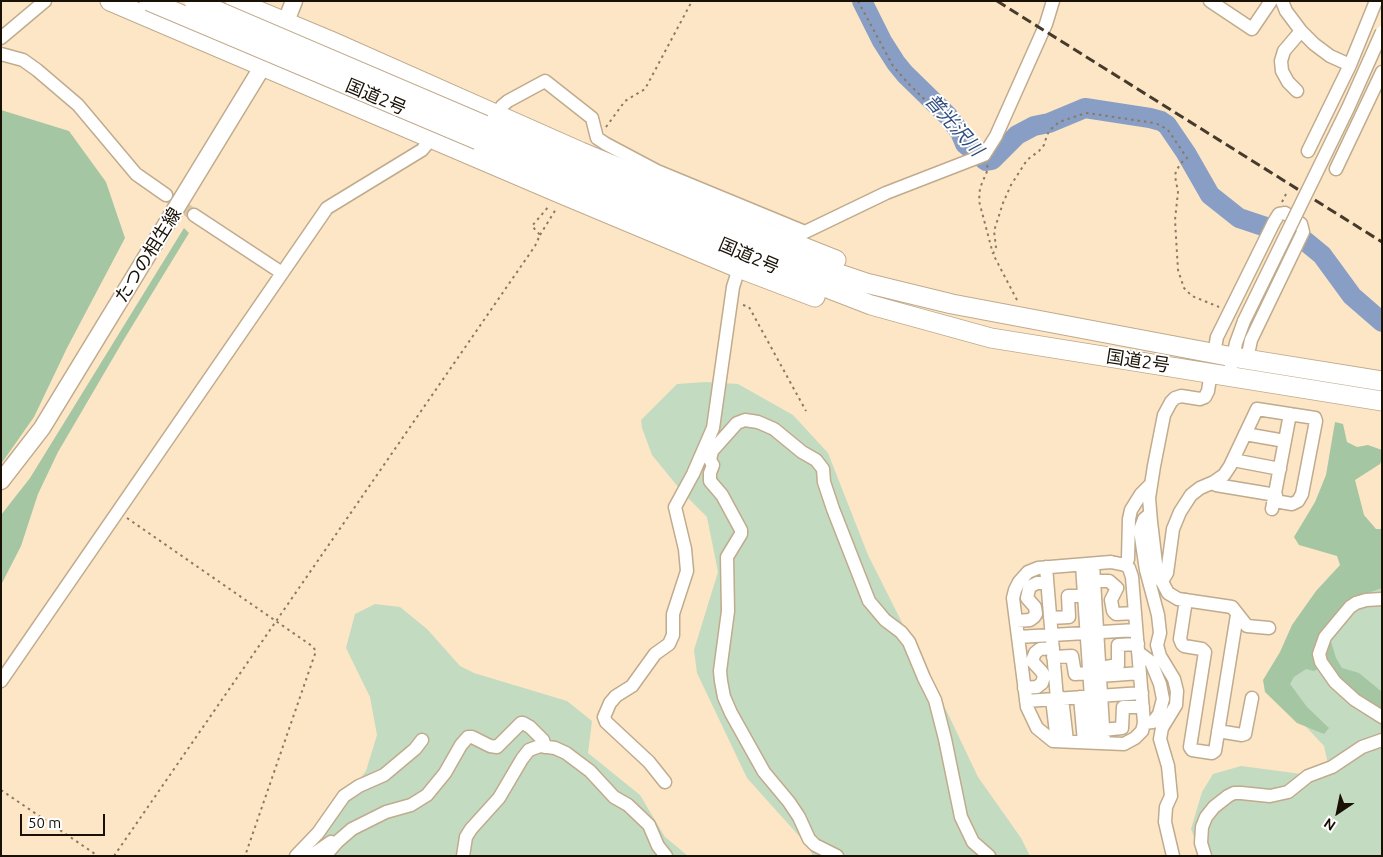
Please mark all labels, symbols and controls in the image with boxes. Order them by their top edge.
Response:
street label: 国道2号 [342,75,410,119]
water label: 普光沢川 [920,89,988,161]
street label: たつの相生線 [110,203,186,307]
street label: 国道2号 [715,234,783,278]
street label: 国道2号 [1105,345,1171,377]
north arrow [1313,787,1363,837]
scale bar [22,804,108,836]
text: 50 m [28,814,61,831]
text: N [1321,815,1338,834]

